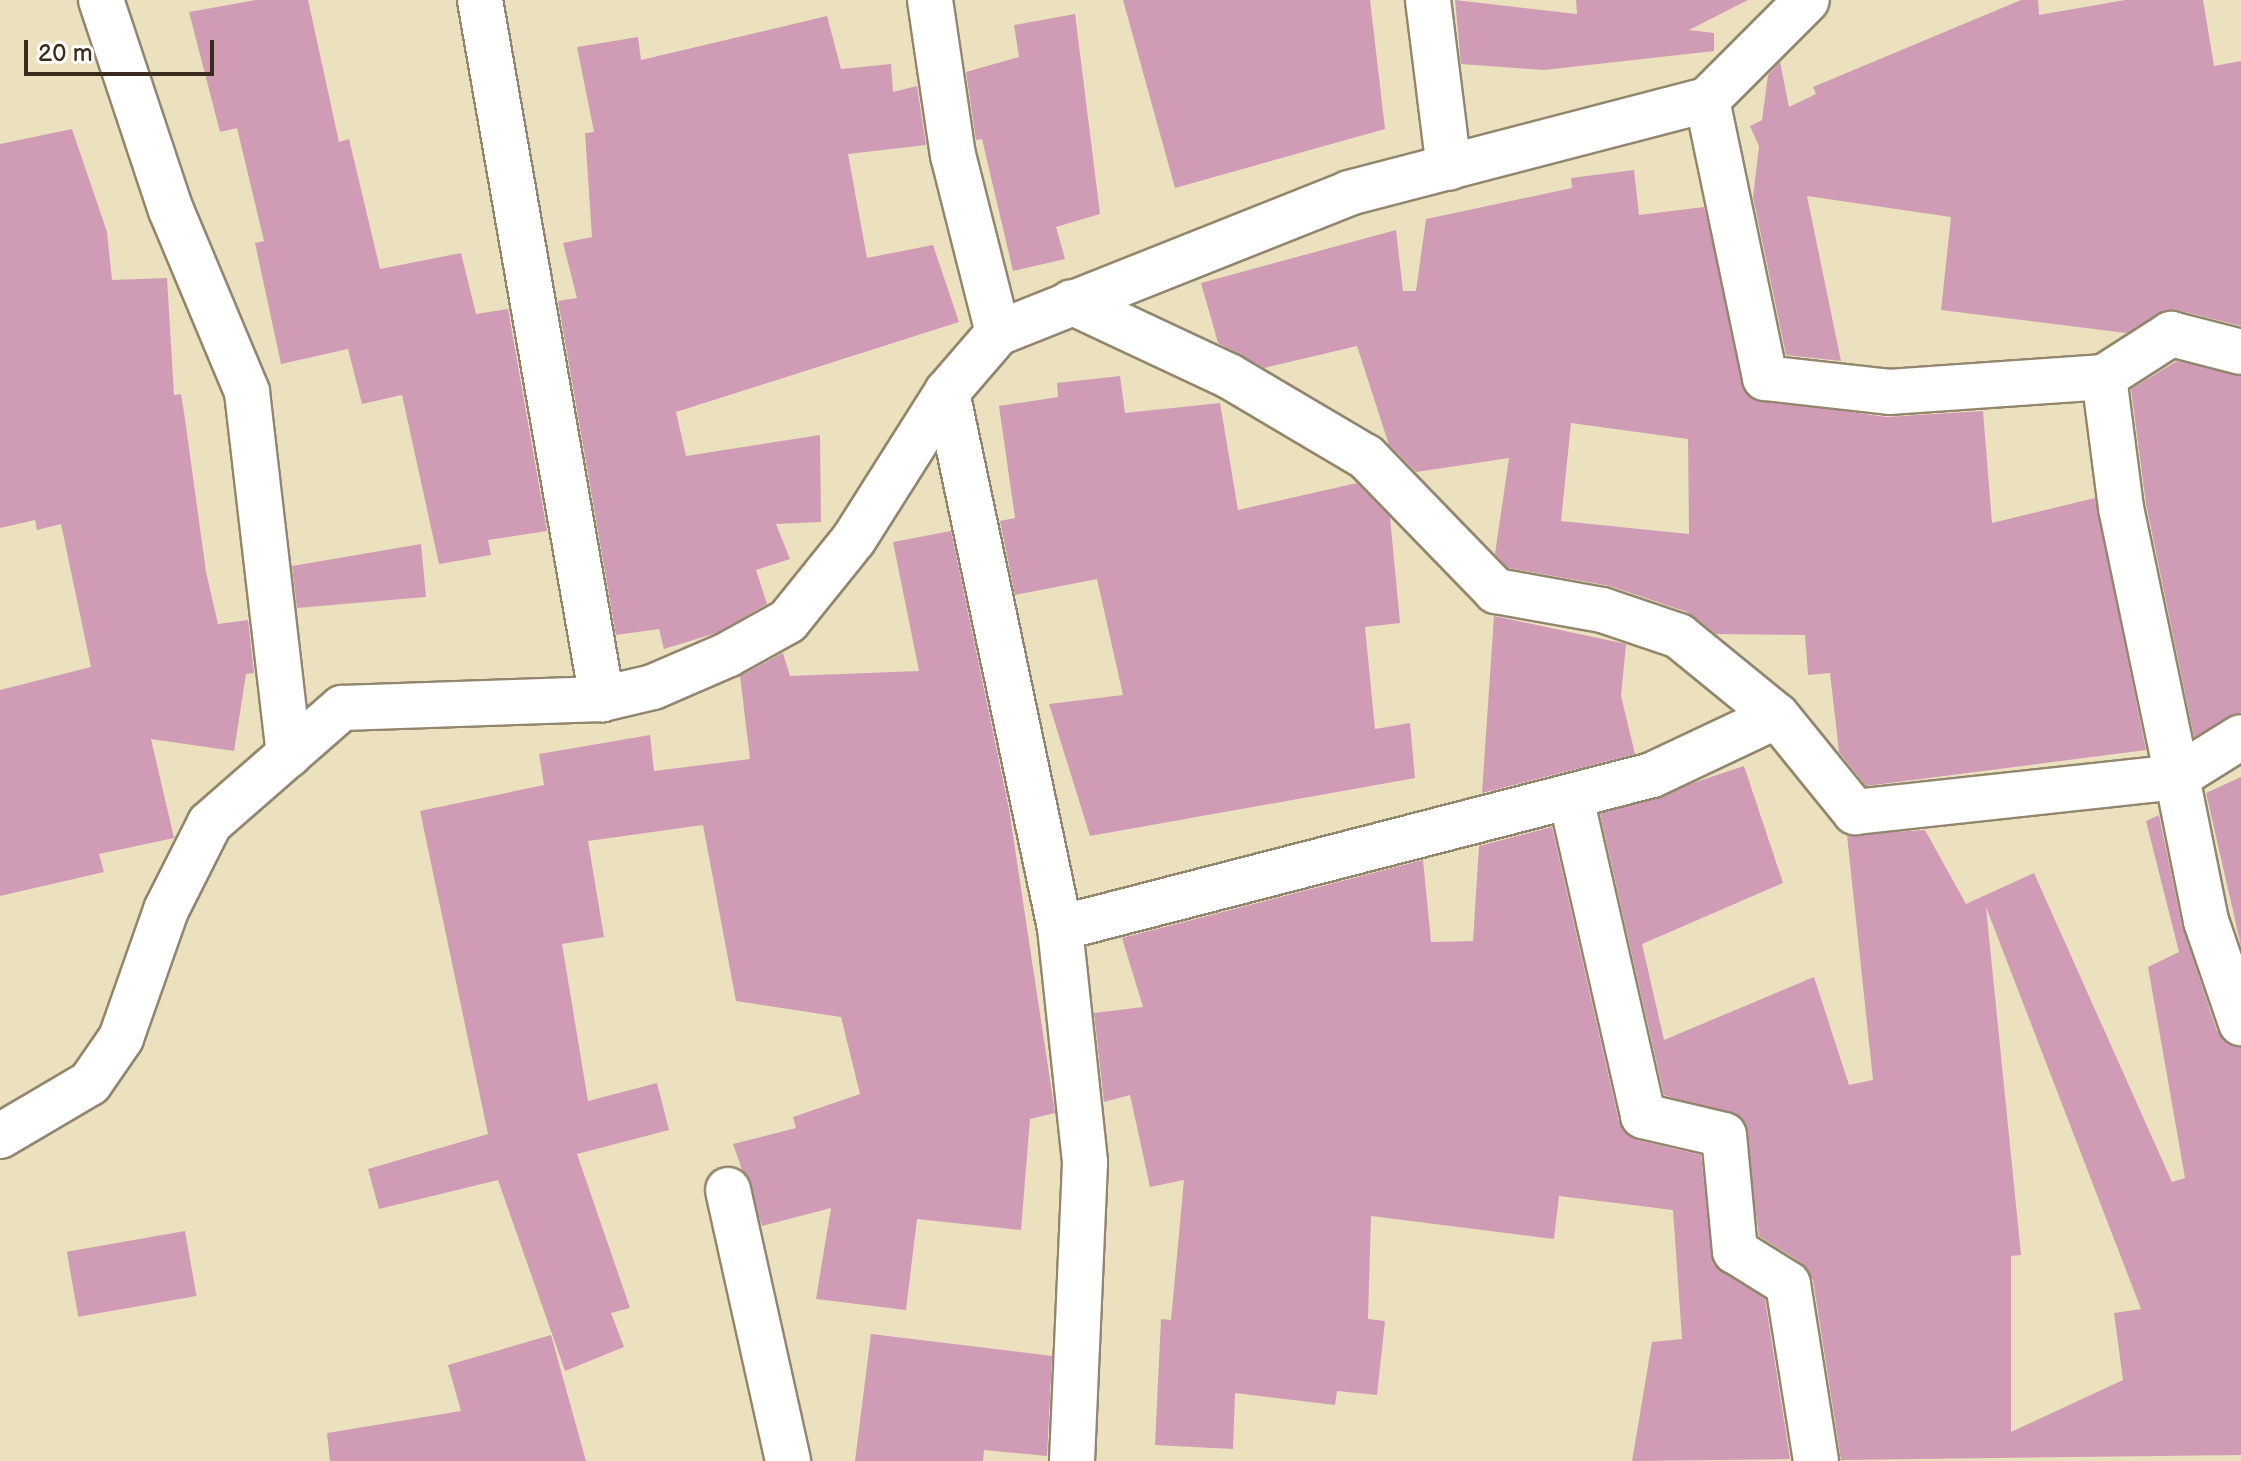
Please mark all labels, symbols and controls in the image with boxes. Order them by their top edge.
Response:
scale bar [28,24,218,74]
text: 20 m [38,39,93,68]

